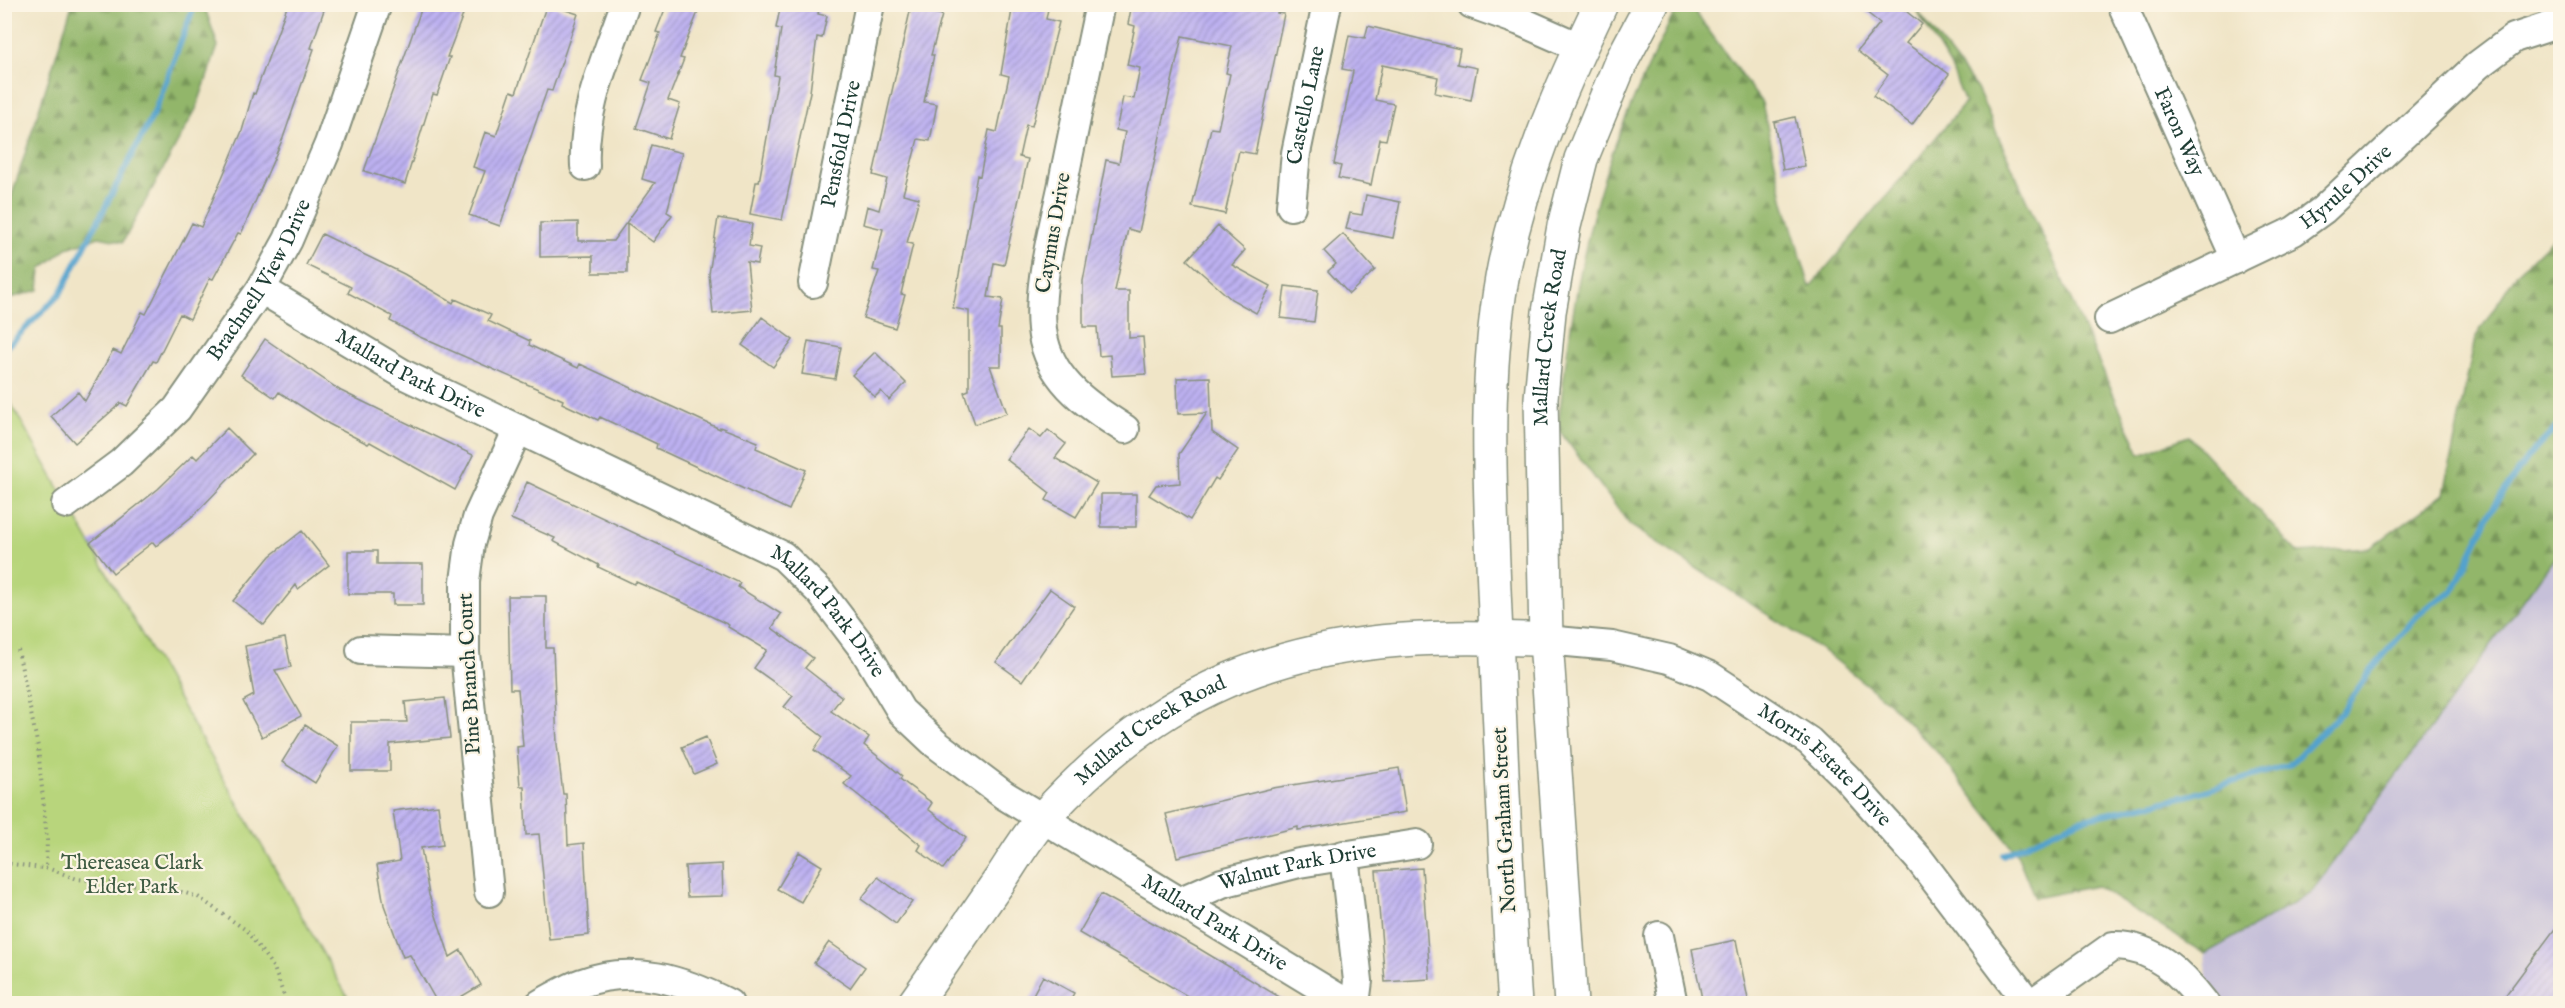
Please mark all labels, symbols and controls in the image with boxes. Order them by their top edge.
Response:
street label: Castello Lane [1281,43,1331,166]
street label: Pensfold Drive [815,78,868,210]
street label: Faron Way [2147,83,2211,181]
street label: Hyrule Drive [2295,138,2398,236]
street label: Caymus Drive [1030,170,1078,295]
street label: Brachnell View Drive [201,195,318,366]
street label: Mallard Creek Road [1527,246,1573,426]
street label: Mallard Park Drive [330,323,490,425]
street label: Mallard Park Drive [766,539,891,683]
street label: Pine Branch Court [452,592,488,756]
street label: Mallard Creek Road [1069,669,1231,791]
street label: Morris Estate Drive [1752,697,1898,833]
street label: North Graham Street [1487,726,1523,914]
street label: Walnut Park Drive [1216,837,1379,897]
park label: Thereasea Clark Elder Park [61,850,204,901]
street label: Mallard Park Drive [1136,868,1293,978]

